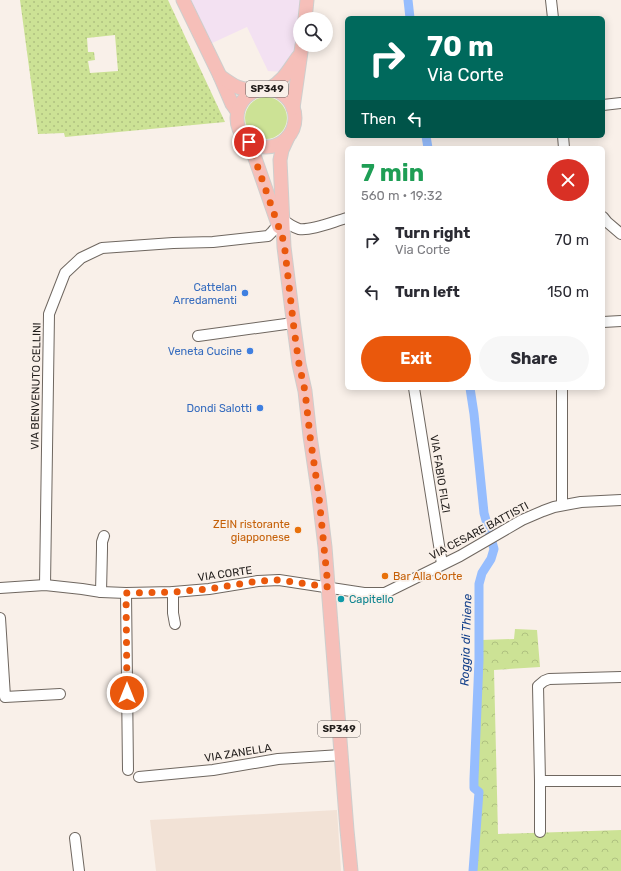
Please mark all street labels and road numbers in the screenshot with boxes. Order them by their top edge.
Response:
road number: SP349 [246,81,288,97]
street label: VIA BENVENUTO CELLINI [28,322,44,450]
street label: VIA FABIO FILZI [427,434,453,514]
street label: VIA CESARE BATTISTI [427,499,531,563]
street label: VIA CORTE [197,564,253,584]
road number: SP349 [318,721,360,737]
street label: VIA ZANELLA [203,741,273,765]

